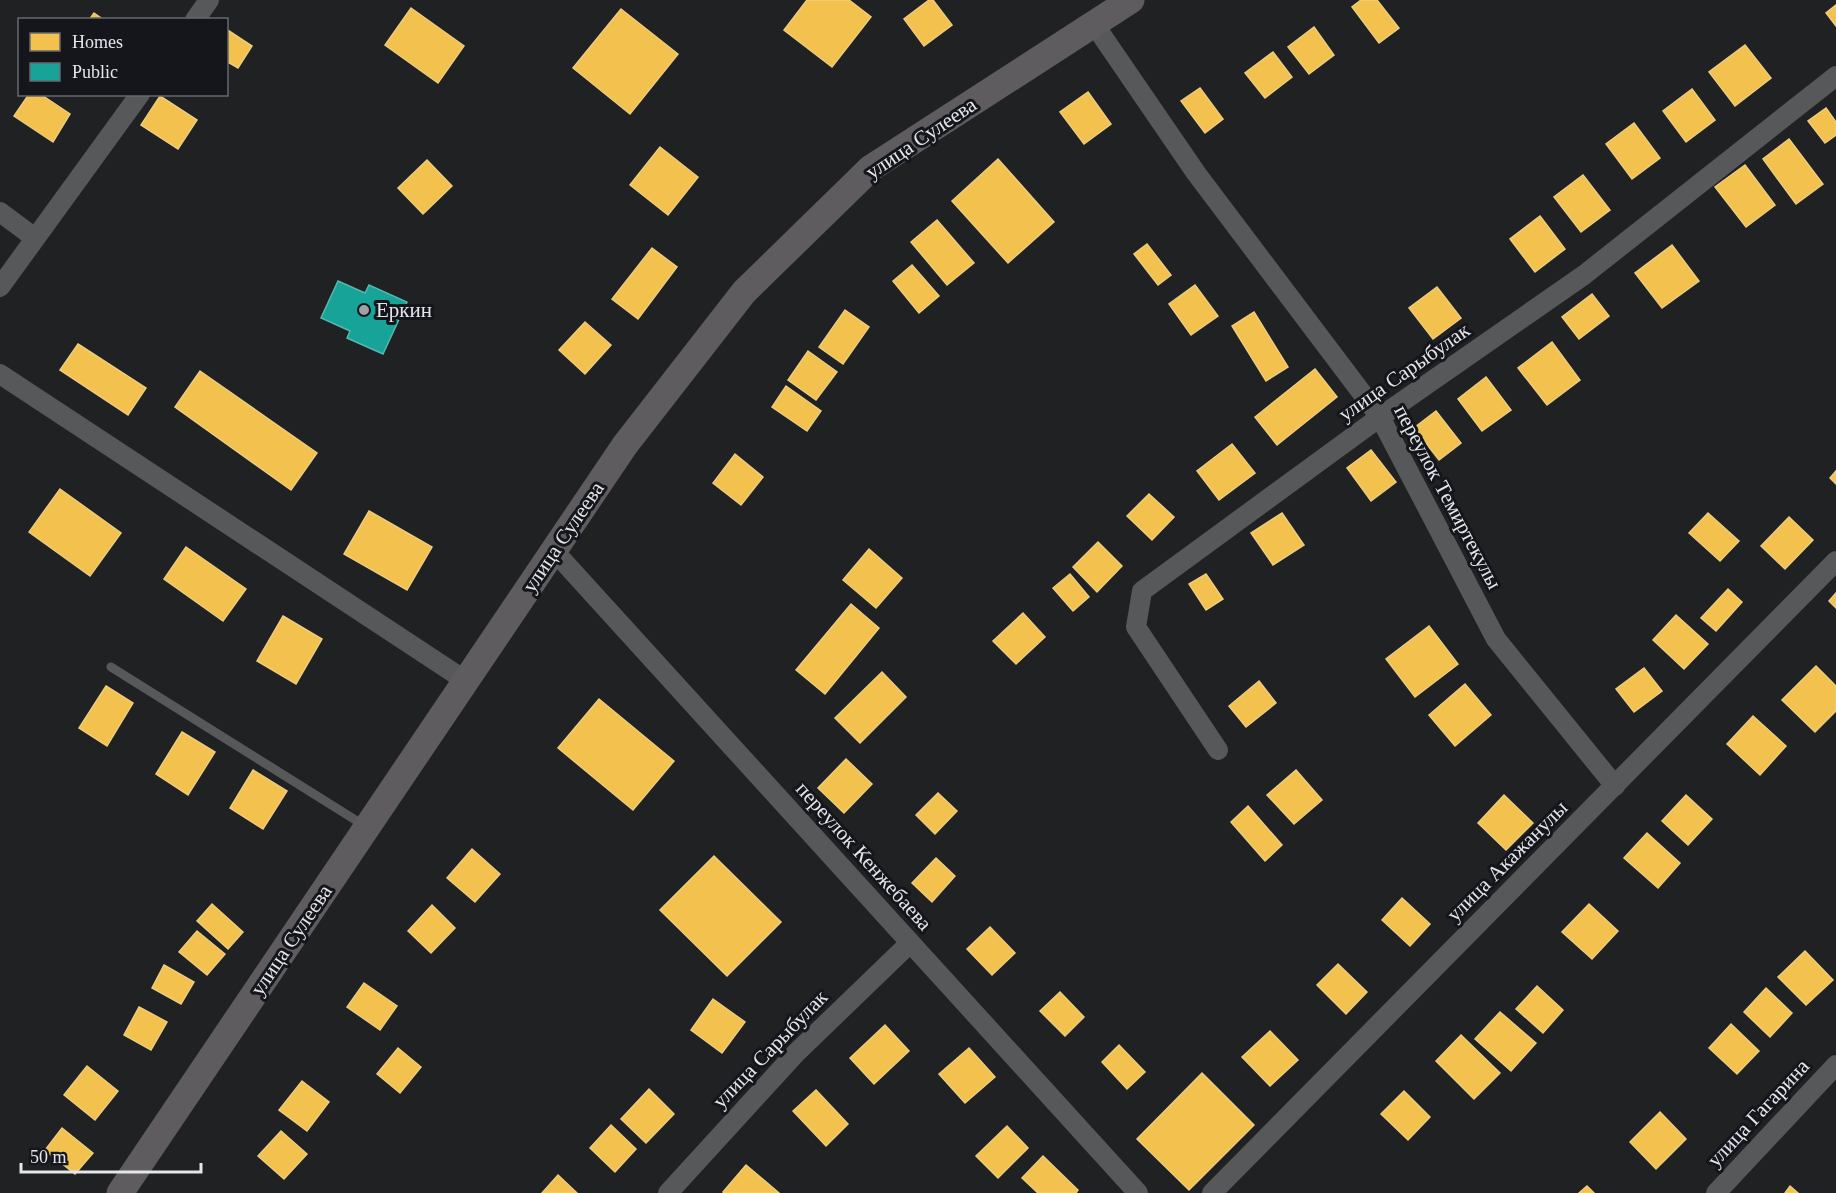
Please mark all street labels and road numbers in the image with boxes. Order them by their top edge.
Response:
street label: улица Сулеева [861,92,981,184]
street label: улица Сарыбулак [1334,317,1475,426]
street label: переулок Темиртекулы [1389,401,1507,593]
street label: улица Сулеева [517,477,609,597]
street label: переулок Кенжебаева [791,777,937,936]
street label: улица Акажанулы [1442,796,1572,926]
street label: улица Сулеева [245,880,337,1000]
street label: улица Сарыбулак [708,985,833,1113]
street label: улица Гагарина [1702,1054,1814,1172]

